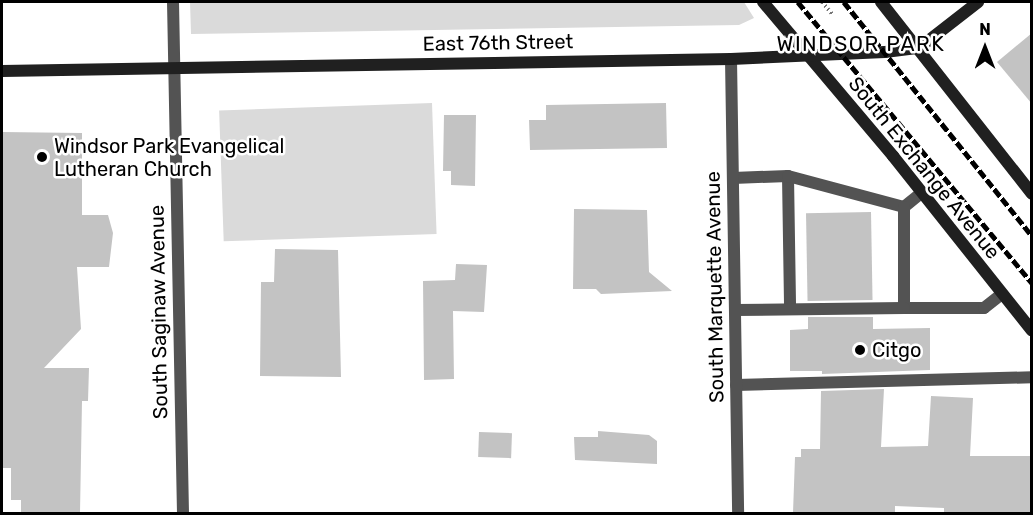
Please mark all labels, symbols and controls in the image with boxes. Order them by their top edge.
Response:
north arrow [955,18,1015,78]
text: N [979,20,991,39]
street label: East 76th Street [423,30,573,56]
district label: WINDSOR PARK [777,31,945,57]
street label: South Exchange Avenue [843,72,1005,264]
place label: Windsor Park Evangelical Lutheran Church [54,134,285,181]
marker: Windsor Park Evangelical Lutheran Church [35,150,49,164]
street label: South Marquette Avenue [701,171,729,403]
street label: South Saginaw Avenue [145,204,173,420]
place label: Citgo [872,338,921,362]
marker: Citgo [853,343,867,357]

